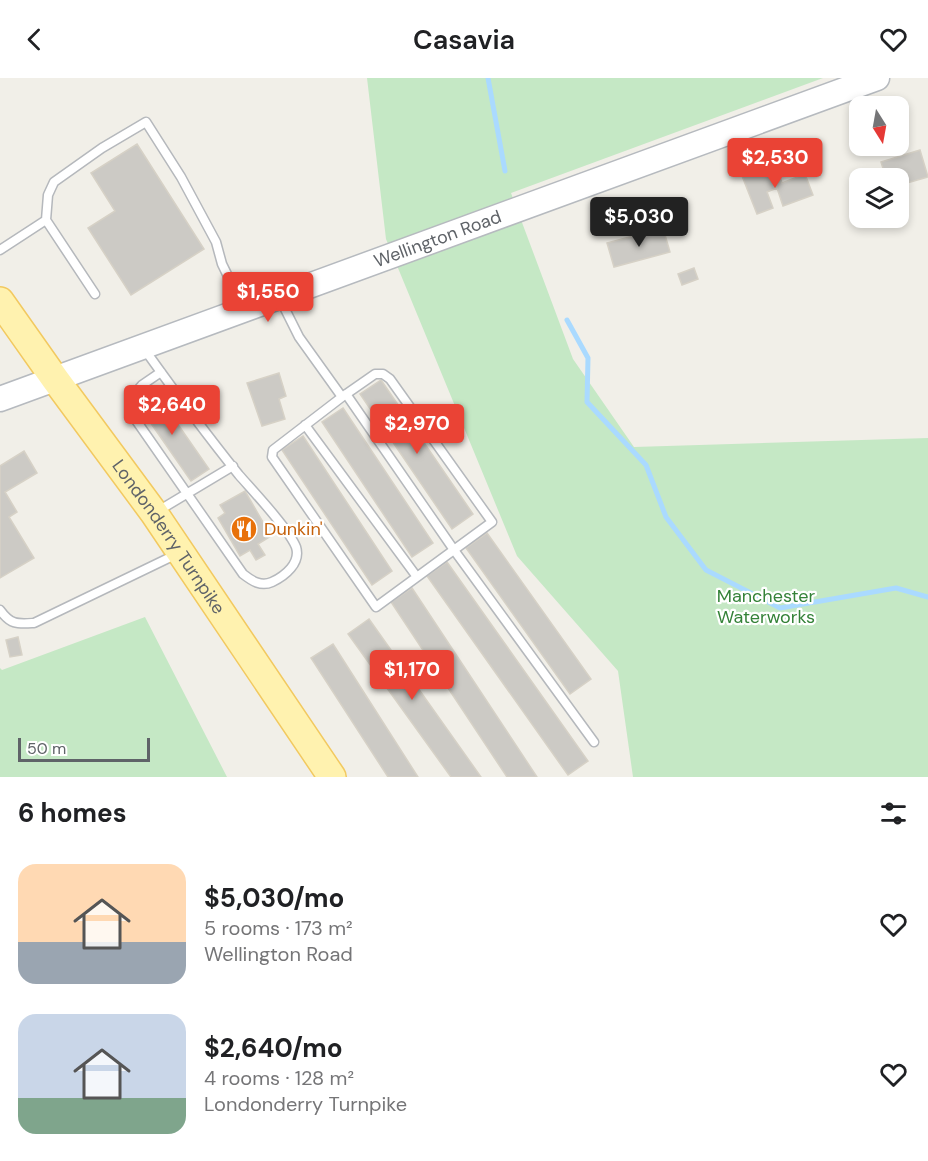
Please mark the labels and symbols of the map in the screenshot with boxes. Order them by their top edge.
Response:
north arrow [849,96,909,156]
pin: $2,530 [726,138,824,189]
pin: $5,030 [590,197,688,248]
street label: Wellington Road [371,205,505,273]
pin: $1,550 [219,272,317,323]
pin: $2,640 [123,385,221,436]
pin: $2,970 [368,404,466,455]
street label: Londonderry Turnpike [107,455,231,619]
restaurant icon: Dunkin' [229,514,259,544]
place label: Dunkin' [264,517,323,541]
park label: Manchester Waterworks [717,584,816,629]
pin: $1,170 [363,650,461,701]
scale bar [18,735,150,762]

